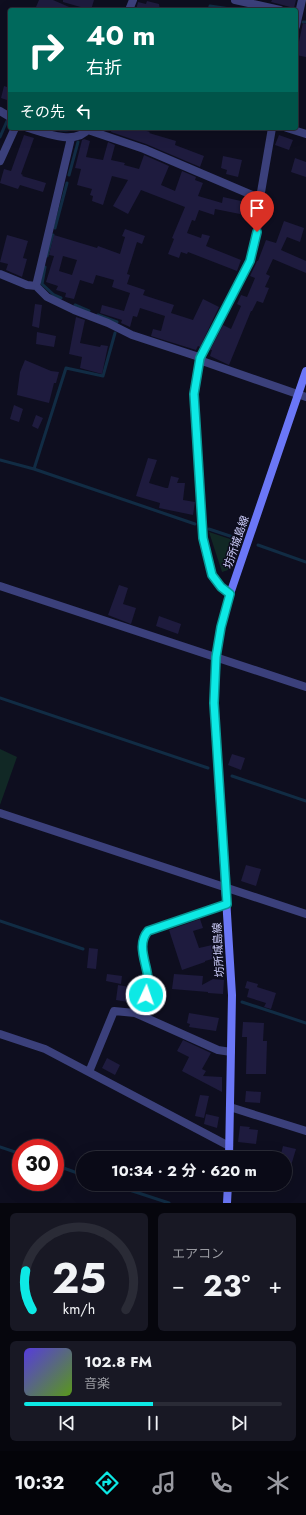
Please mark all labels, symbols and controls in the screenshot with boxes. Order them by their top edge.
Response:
text: 40 m [86,15,155,56]
icon: right [20,24,72,76]
text: 右折 [86,55,122,81]
icon: left [73,100,95,122]
text: その先 [20,101,65,123]
pin [240,191,274,232]
icon: arrive [246,197,268,219]
street label: 坊所城島線 [219,513,253,571]
street label: 坊所城島線 [209,922,227,978]
position arrow [125,974,167,1016]
speed limit sign: 30 [12,1139,64,1191]
text: 10:34 · 2 分 · 620 m [111,1160,257,1182]
text: エアコン [172,1244,224,1263]
text: 25 [52,1248,106,1309]
text: 23° [203,1264,250,1307]
text: − [172,1269,185,1301]
text: + [268,1269,282,1301]
text: km/h [63,1299,95,1319]
text: 102.8 FM [84,1351,152,1373]
text: 音楽 [84,1374,110,1393]
icon: previous [56,1412,78,1434]
icon: pause [142,1412,164,1434]
icon: next [228,1412,250,1434]
icon: directions [93,1469,121,1497]
icon: music [150,1469,178,1497]
icon: phone [207,1469,235,1497]
icon: climate [264,1469,292,1497]
text: 10:32 [14,1470,64,1496]

